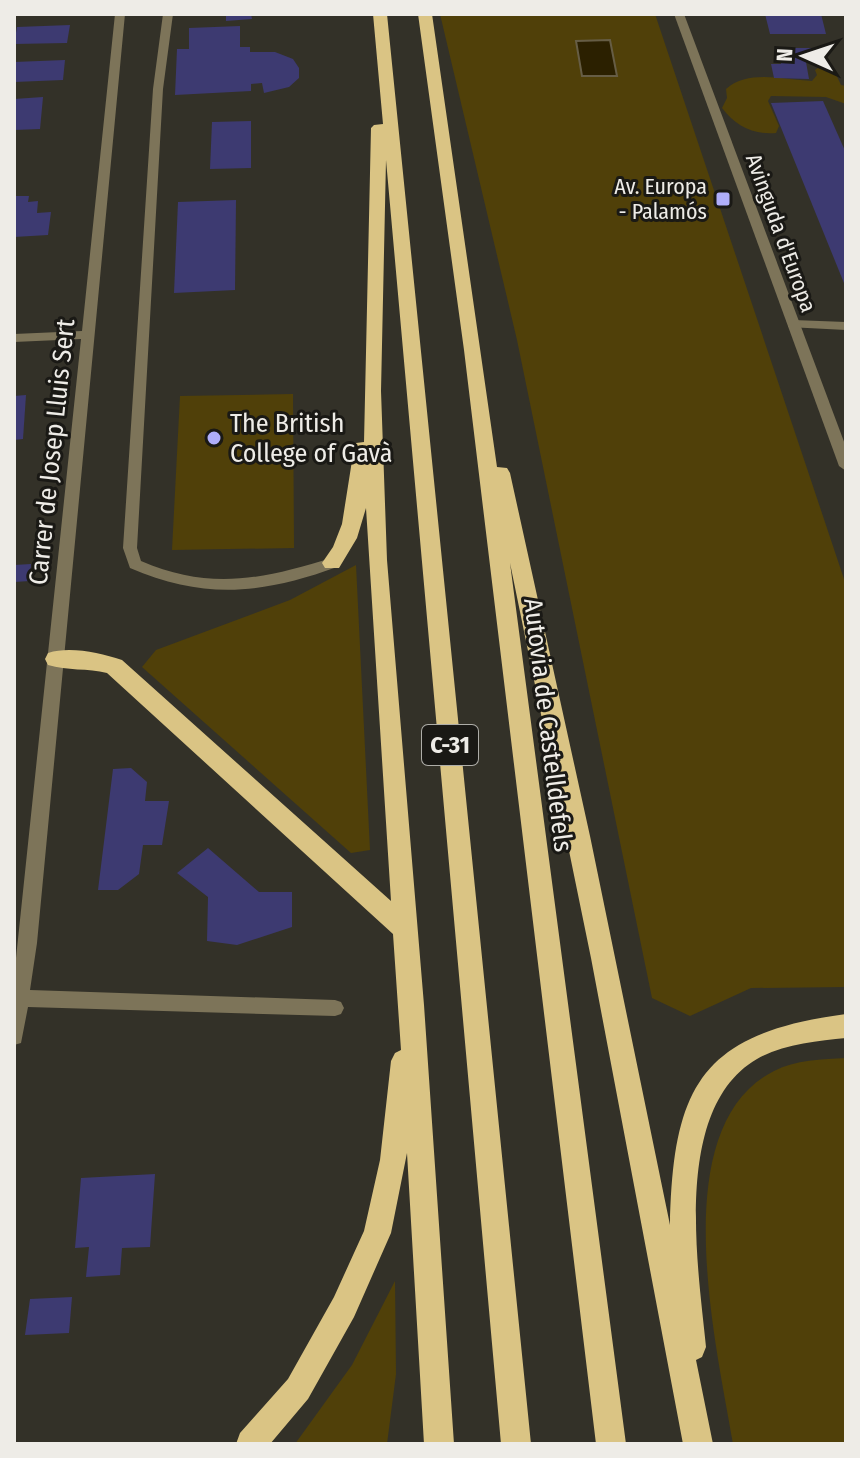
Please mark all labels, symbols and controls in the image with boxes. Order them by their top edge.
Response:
north arrow [764,16,844,96]
text: N [771,48,798,62]
street label: Avinguda d'Europa [740,150,822,316]
place label: Av. Europa - Palamós [614,173,707,225]
marker: Av. Europa - Palamós [714,190,732,208]
street label: Carrer de Josep Lluis Sert [23,317,81,587]
place label: The British College of Gavà [230,408,393,469]
marker: The British College of Gavà [205,429,223,447]
street label: Autovia de Castelldefels [517,596,579,854]
road number: C-31 [422,725,478,765]

